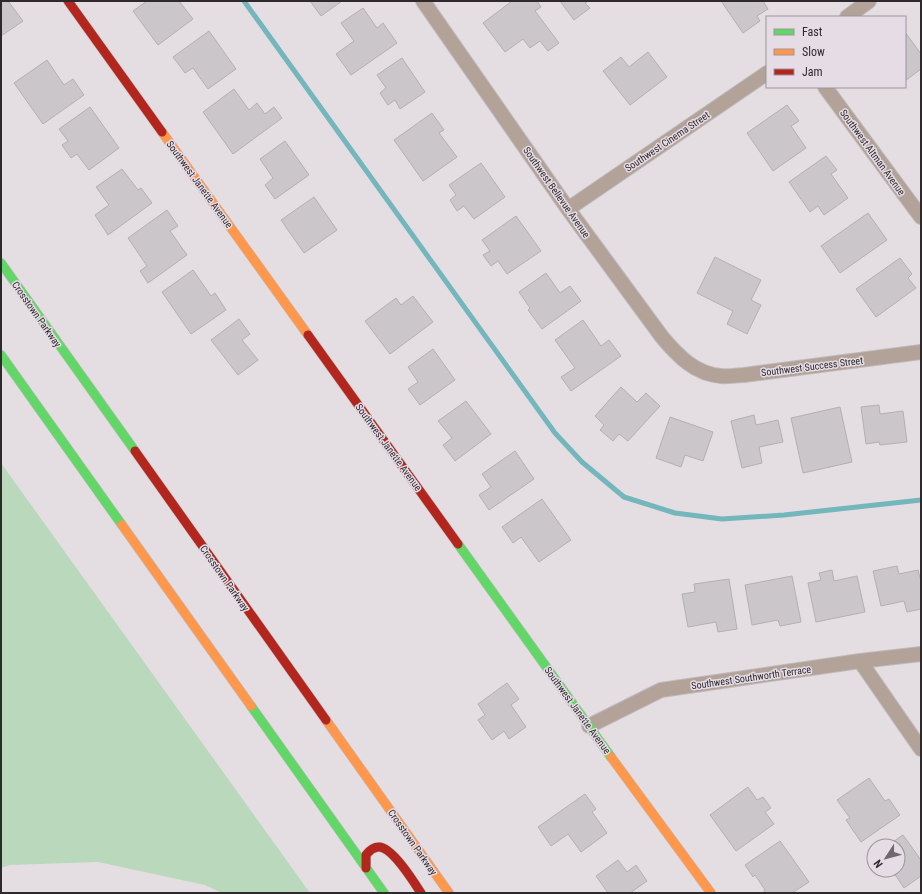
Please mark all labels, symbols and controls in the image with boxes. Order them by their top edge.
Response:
legend [766,16,906,88]
text: Fast [802,25,823,39]
text: Slow [802,45,825,59]
text: Jam [802,65,823,79]
street label: Southwest Altman Avenue [838,107,908,197]
street label: Southwest Cinema Street [623,109,712,174]
street label: Southwest Janette Avenue [164,139,235,230]
street label: Southwest Bellevue Avenue [521,145,592,240]
street label: Crosstown Parkway [10,279,63,349]
street label: Southwest Success Street [760,355,864,378]
street label: Southwest Janette Avenue [353,402,424,493]
street label: Crosstown Parkway [198,543,251,613]
street label: Southwest Southworth Terrace [691,664,812,691]
street label: Southwest Janette Avenue [542,665,613,756]
street label: Crosstown Parkway [386,807,439,877]
north arrow [866,838,906,878]
text: N [871,857,886,870]

